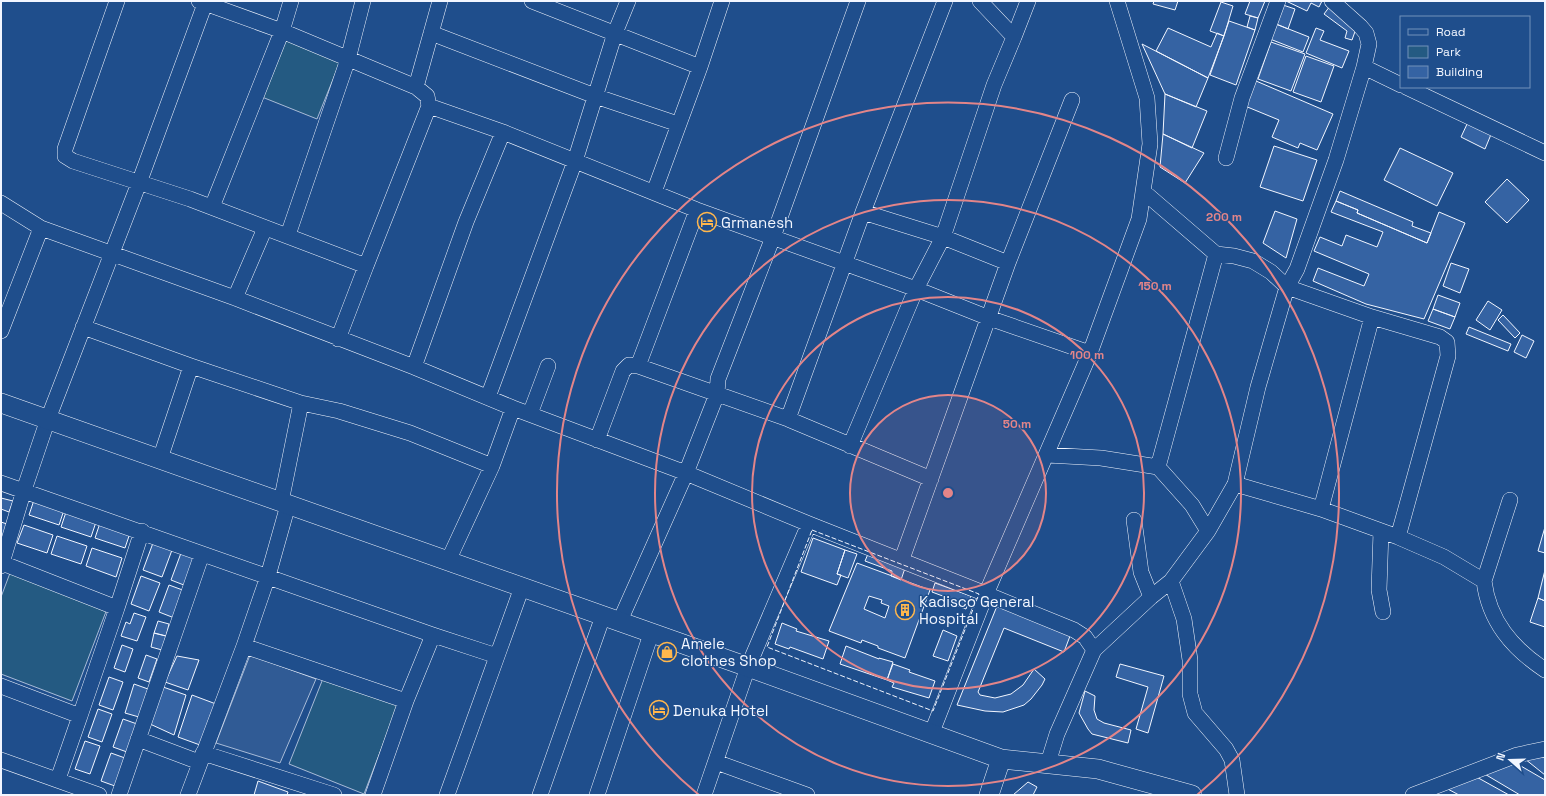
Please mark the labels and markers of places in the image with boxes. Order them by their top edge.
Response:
hotel icon: Grmanesh [696,211,718,233]
place label: Grmanesh [721,213,793,232]
centre of rings [941,486,955,500]
place label: Kadisco General Hospital [919,592,1034,628]
building icon: Kadisco General Hospital [894,599,916,621]
place label: Amele clothes Shop [681,634,777,670]
shop icon: Amele clothes Shop [656,641,678,663]
hotel icon: Denuka Hotel [648,699,670,721]
place label: Denuka Hotel [673,701,768,720]

